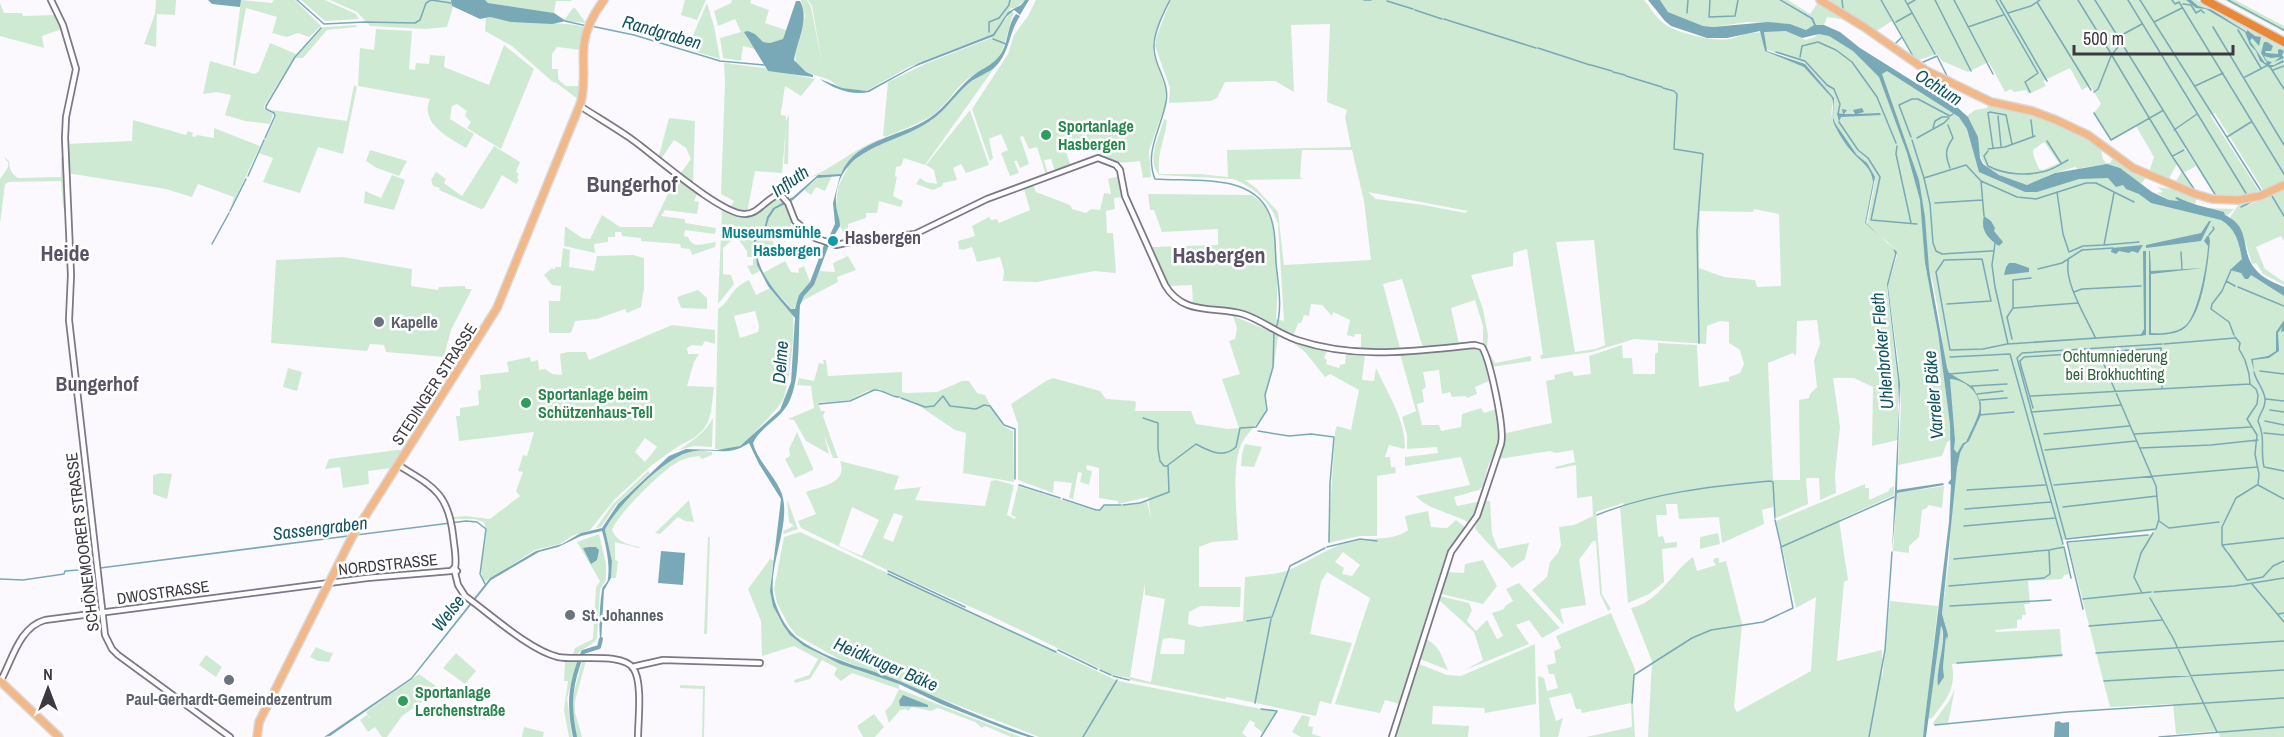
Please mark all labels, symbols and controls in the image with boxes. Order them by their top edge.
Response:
water label: Randgraben [620,9,704,55]
scale bar [2074,18,2233,56]
text: 500 m [2083,26,2124,51]
water label: Ochtum [1911,62,1967,112]
place label: Sportanlage Hasbergen [1058,115,1134,155]
marker: Sportanlage Hasbergen [1039,128,1053,142]
water label: Influth [766,159,814,203]
district label: Bungerhof [586,169,678,199]
place label: Museumsmühle Hasbergen [722,221,821,261]
district label: Hasbergen [845,225,921,250]
marker: Museumsmühle Hasbergen [826,234,840,248]
district label: Heide [40,238,90,268]
district label: Hasbergen [1172,240,1266,270]
water label: Uhlenbroker Fleth [1864,291,1900,411]
place label: Kapelle [391,311,438,333]
marker: Kapelle [372,315,386,329]
street label: STEDINGER STRASSE [386,319,482,449]
water label: Delme [766,340,794,384]
park label: Ochtumniederung bei Brokhuchting [2062,345,2168,385]
water label: Varreler Bäke [1917,350,1949,440]
district label: Bungerhof [56,370,139,397]
place label: Sportanlage beim Schützenhaus-Tell [538,383,653,423]
marker: Sportanlage beim Schützenhaus-Tell [519,396,533,410]
street label: SCHÖNEMOORER STRASSE [60,451,104,633]
water label: Sassengraben [271,510,369,546]
street label: NORDSTRASSE [337,548,439,580]
street label: DWOSTRASSE [115,575,211,609]
water label: Welse [426,589,470,637]
place label: St. Johannes [582,604,664,626]
marker: St. Johannes [563,608,577,622]
water label: Heidkruger Bäke [830,631,942,697]
north arrow [18,659,78,719]
text: N [43,663,53,685]
marker: Paul-Gerhardt-Gemeindezentrum [222,673,236,687]
place label: Sportanlage Lerchenstraße [415,681,505,721]
place label: Paul-Gerhardt-Gemeindezentrum [126,688,332,710]
marker: Sportanlage Lerchenstraße [396,694,410,708]

